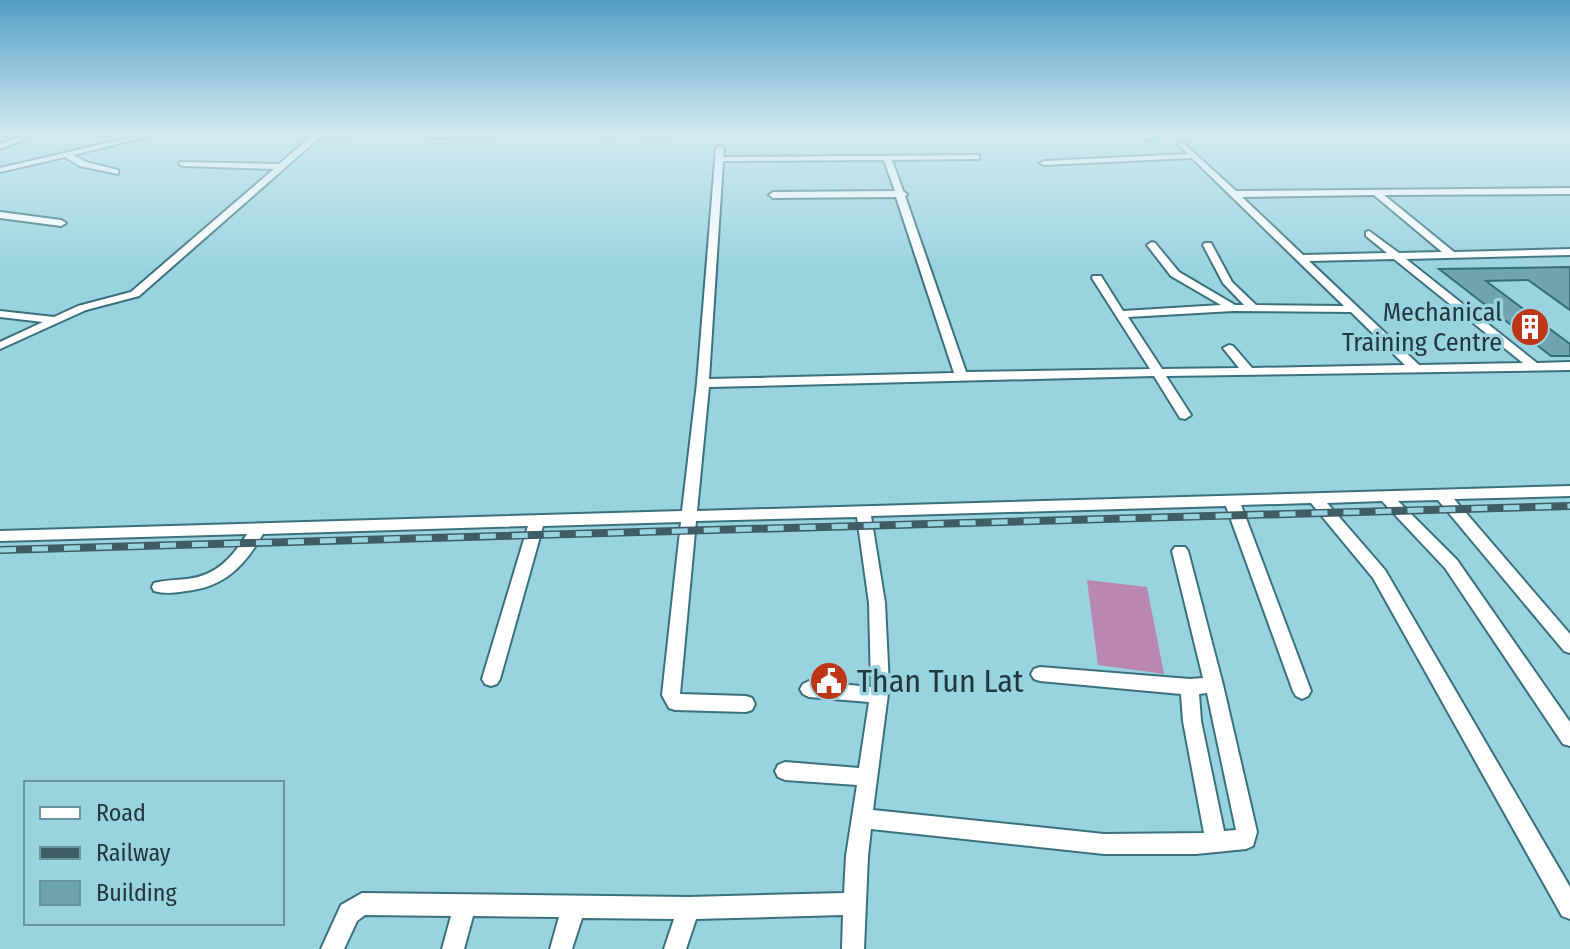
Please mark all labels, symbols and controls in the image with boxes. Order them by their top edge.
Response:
place label: Mechanical Training Centre [1342,297,1502,358]
building icon: Mechanical Training Centre [1509,306,1551,348]
public building icon: Than Tun Lat [808,660,850,702]
place label: Than Tun Lat [857,662,1024,700]
legend [24,781,284,925]
text: Road [96,799,146,827]
text: Railway [96,839,171,867]
text: Building [96,879,178,907]

